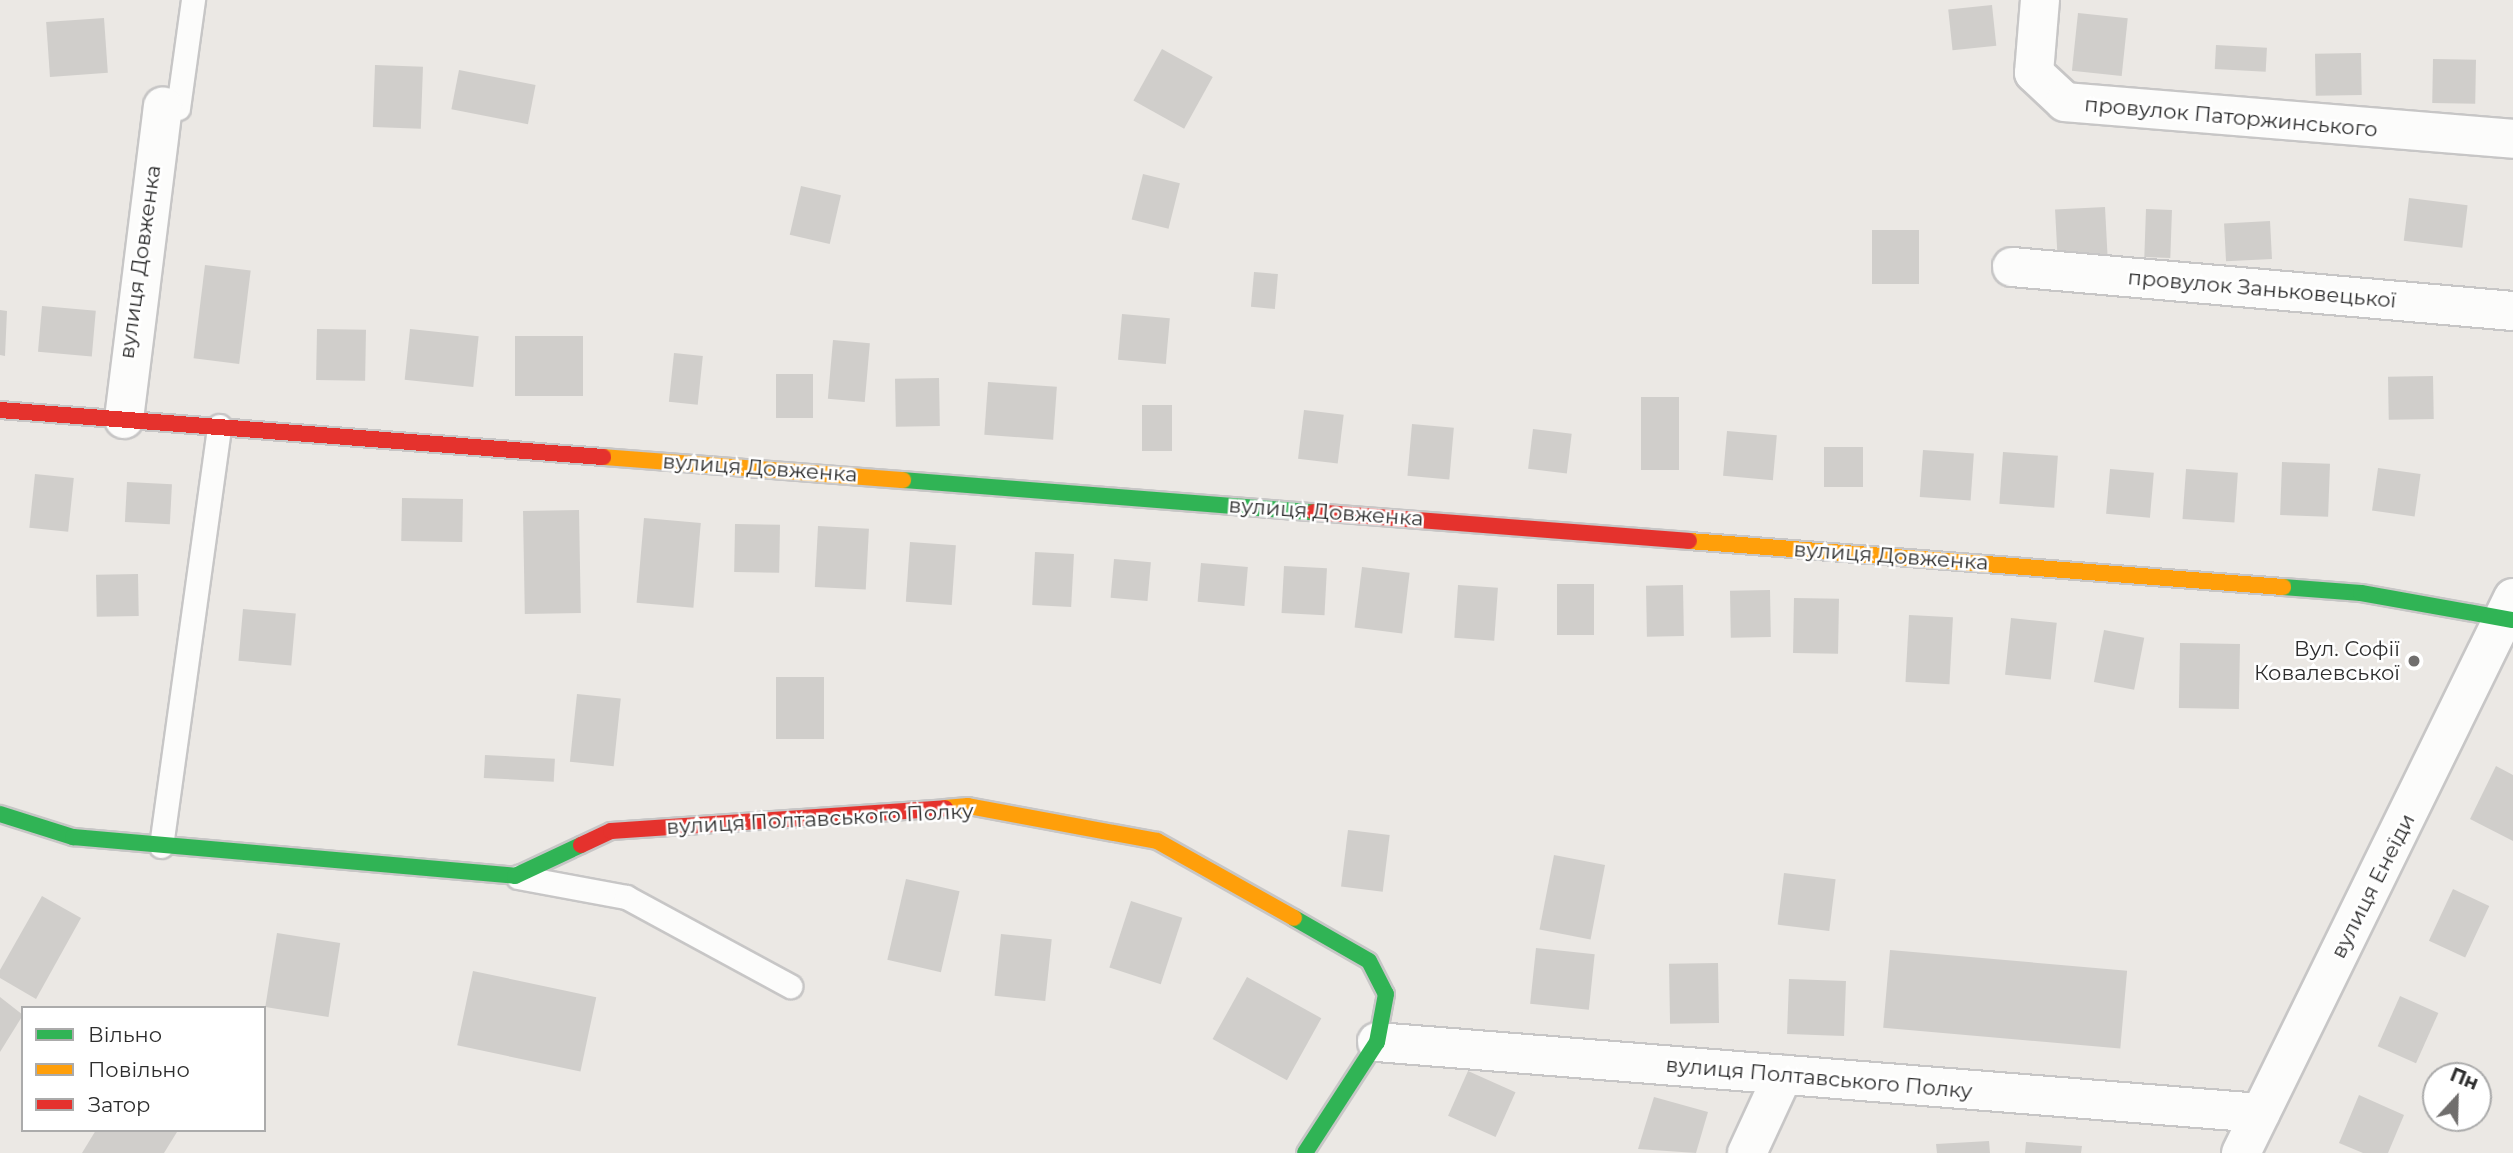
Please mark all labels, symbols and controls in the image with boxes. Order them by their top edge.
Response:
street label: провулок Паторжинського [2083,92,2379,142]
street label: вулиця Довженка [114,164,166,360]
street label: провулок Заньковецької [2127,265,2397,313]
street label: вулиця Довженка [662,449,858,487]
street label: вулиця Довженка [1228,493,1424,531]
street label: вулиця Довженка [1793,537,1989,575]
place label: Вул. Софії Ковалевської [2254,636,2400,686]
marker: Вул. Софії Ковалевської [2406,653,2422,669]
street label: вулиця Полтавського Полку [666,798,974,840]
street label: вулиця Енеїди [2326,809,2420,963]
legend [21,1006,266,1132]
text: Вільно [88,1022,162,1047]
street label: вулиця Полтавського Полку [1665,1052,1973,1104]
text: Повільно [88,1057,190,1082]
north arrow [2422,1062,2492,1132]
text: Пн [2447,1063,2482,1095]
text: Затор [88,1092,150,1117]

